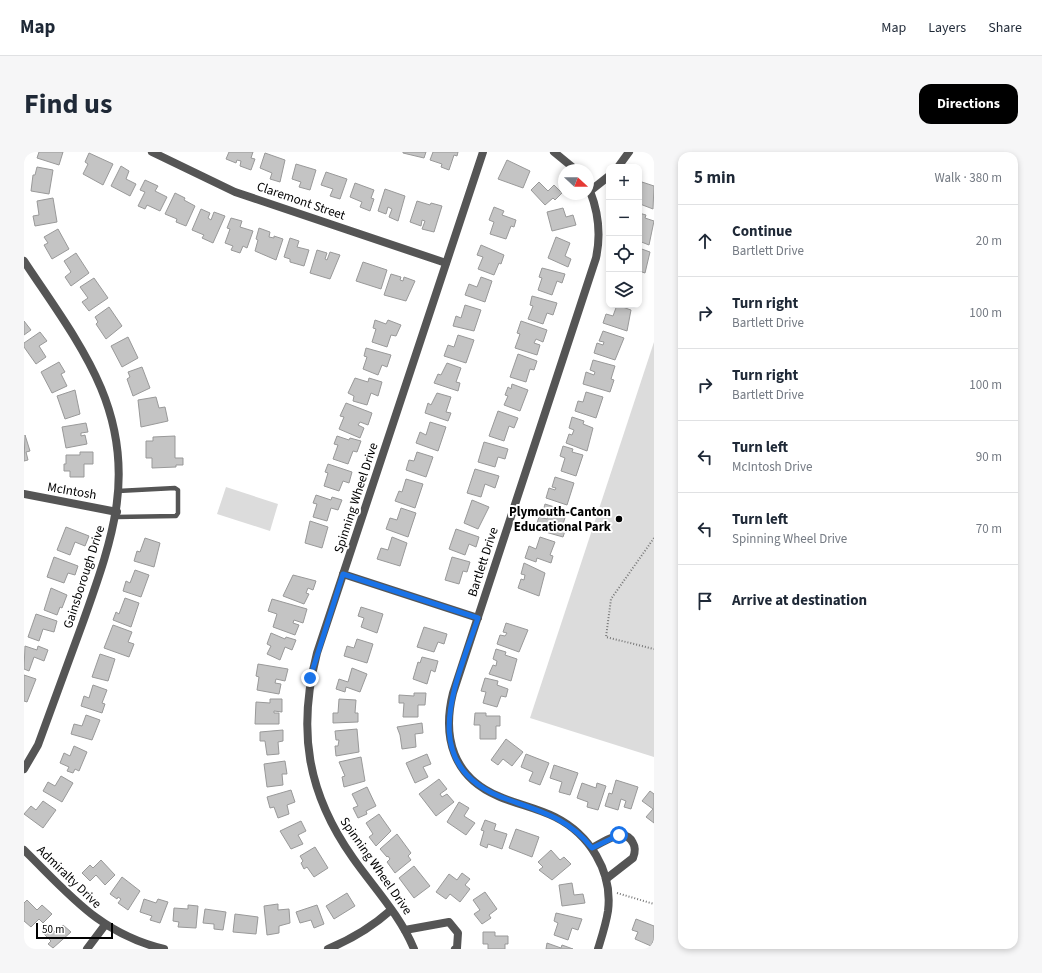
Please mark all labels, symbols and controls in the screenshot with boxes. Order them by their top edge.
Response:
text: Map [20,14,55,41]
text: Map [881,18,906,38]
text: Layers [928,18,966,38]
text: Share [988,18,1022,38]
text: Find us [24,84,112,124]
button: Directions [919,84,1018,124]
north arrow [558,164,594,200]
map controls [606,164,642,308]
button: + [606,164,642,200]
text: 5 min [694,166,735,190]
text: Walk · 380 m [934,169,1002,187]
street label: Claremont Street [254,177,348,225]
button: − [606,200,642,236]
text: Continue [732,221,792,242]
icon: ahead [694,230,716,252]
text: 20 m [976,232,1002,250]
button: locate [606,236,642,272]
text: Bartlett Drive [732,242,804,260]
button: layers [606,272,642,308]
text: Turn right [732,293,798,314]
icon: right [694,302,716,324]
text: 100 m [969,304,1002,322]
text: Bartlett Drive [732,314,804,332]
text: Turn right [732,365,798,386]
icon: right [694,374,716,396]
text: 100 m [969,376,1002,394]
text: Bartlett Drive [732,386,804,404]
text: Turn left [732,437,788,458]
street label: Spinning Wheel Drive [330,440,382,556]
icon: left [694,446,716,468]
text: 90 m [976,448,1002,466]
text: McIntosh Drive [732,458,812,476]
street label: McIntosh [46,478,98,504]
place label: Plymouth-Canton Educational Park [509,503,612,536]
text: Turn left [732,509,788,530]
marker: Plymouth-Canton Educational Park [614,514,624,524]
icon: left [694,518,716,540]
text: 70 m [976,520,1002,538]
street label: Gainsborough Drive [59,523,109,631]
street label: Bartlett Drive [463,525,503,599]
text: Spinning Wheel Drive [732,530,847,548]
icon: arrive [694,590,716,612]
text: Arrive at destination [732,590,867,611]
route end [301,669,319,687]
street label: Spinning Wheel Drive [336,814,416,918]
route start [610,826,628,844]
street label: Admiralty Drive [33,842,105,912]
scale bar [36,921,113,940]
text: 50 m [42,922,64,937]

